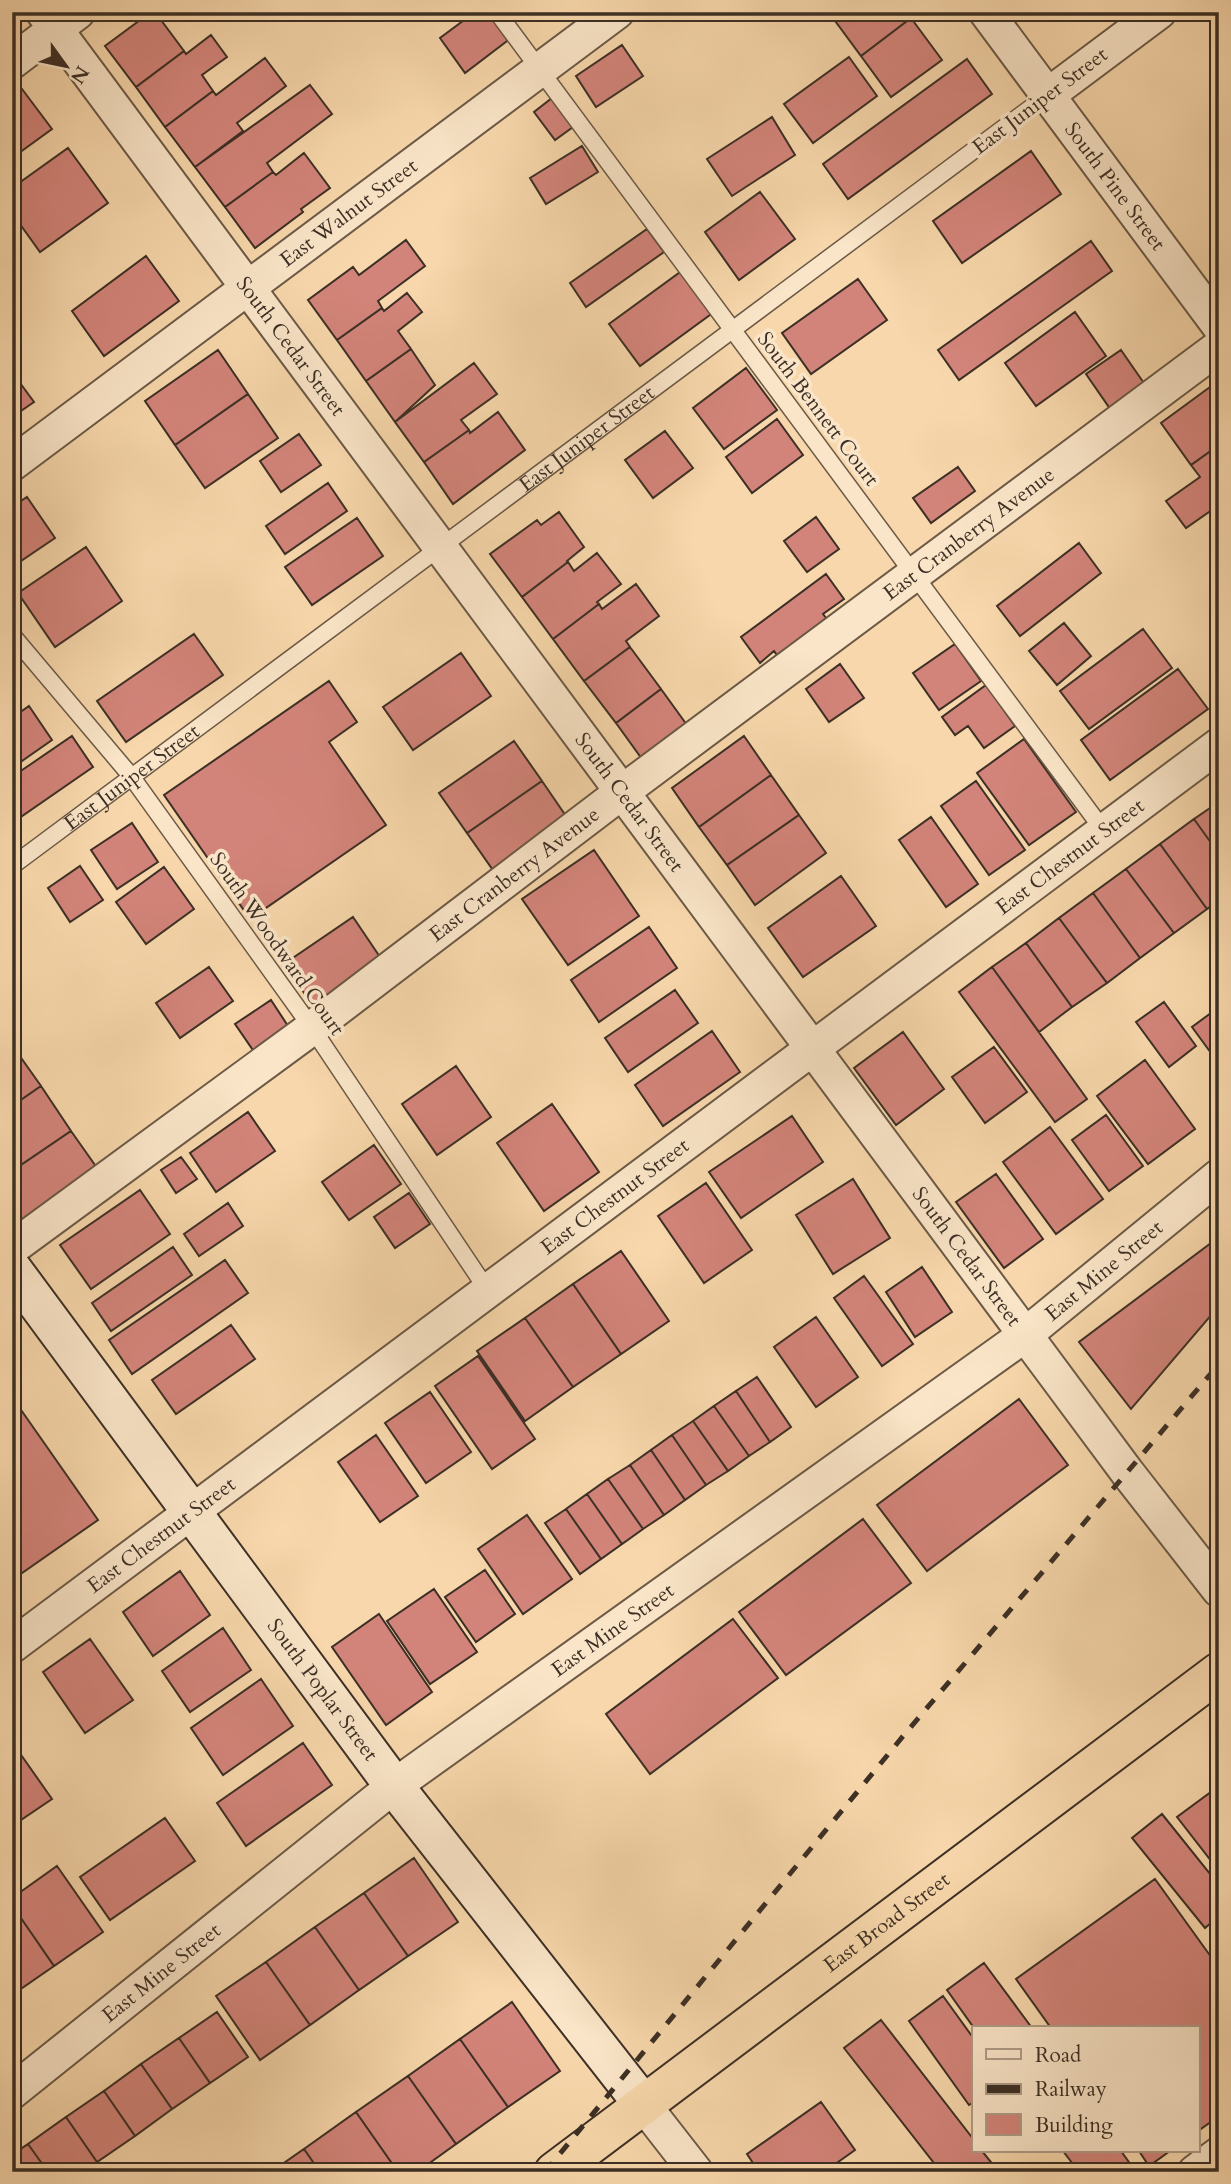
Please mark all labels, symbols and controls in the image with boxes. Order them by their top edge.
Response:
north arrow [32,32,102,102]
street label: East Juniper Street [966,40,1114,161]
text: N [64,61,95,89]
street label: South Pine Street [1058,116,1173,257]
street label: East Walnut Street [274,151,424,274]
street label: South Cedar Street [230,270,353,422]
street label: South Bennett Court [750,326,886,493]
street label: East Juniper Street [513,378,661,499]
street label: East Cranberry Avenue [877,460,1060,607]
street label: East Juniper Street [58,717,206,837]
street label: South Cedar Street [568,726,691,878]
street label: East Chestnut Street [990,791,1150,921]
street label: East Cranberry Avenue [423,800,605,948]
street label: South Woodward Court [203,846,352,1042]
street label: East Chestnut Street [534,1131,695,1261]
street label: South Cedar Street [906,1181,1029,1332]
street label: East Mine Street [1039,1213,1169,1327]
street label: East Chestnut Street [81,1470,242,1600]
street label: East Mine Street [545,1576,680,1684]
street label: South Poplar Street [260,1612,385,1767]
street label: East Broad Street [817,1865,956,1979]
street label: East Mine Street [96,1916,227,2029]
legend [972,2026,1200,2152]
text: Road [1035,2041,1081,2070]
text: Railway [1035,2075,1107,2104]
text: Building [1035,2111,1113,2140]

